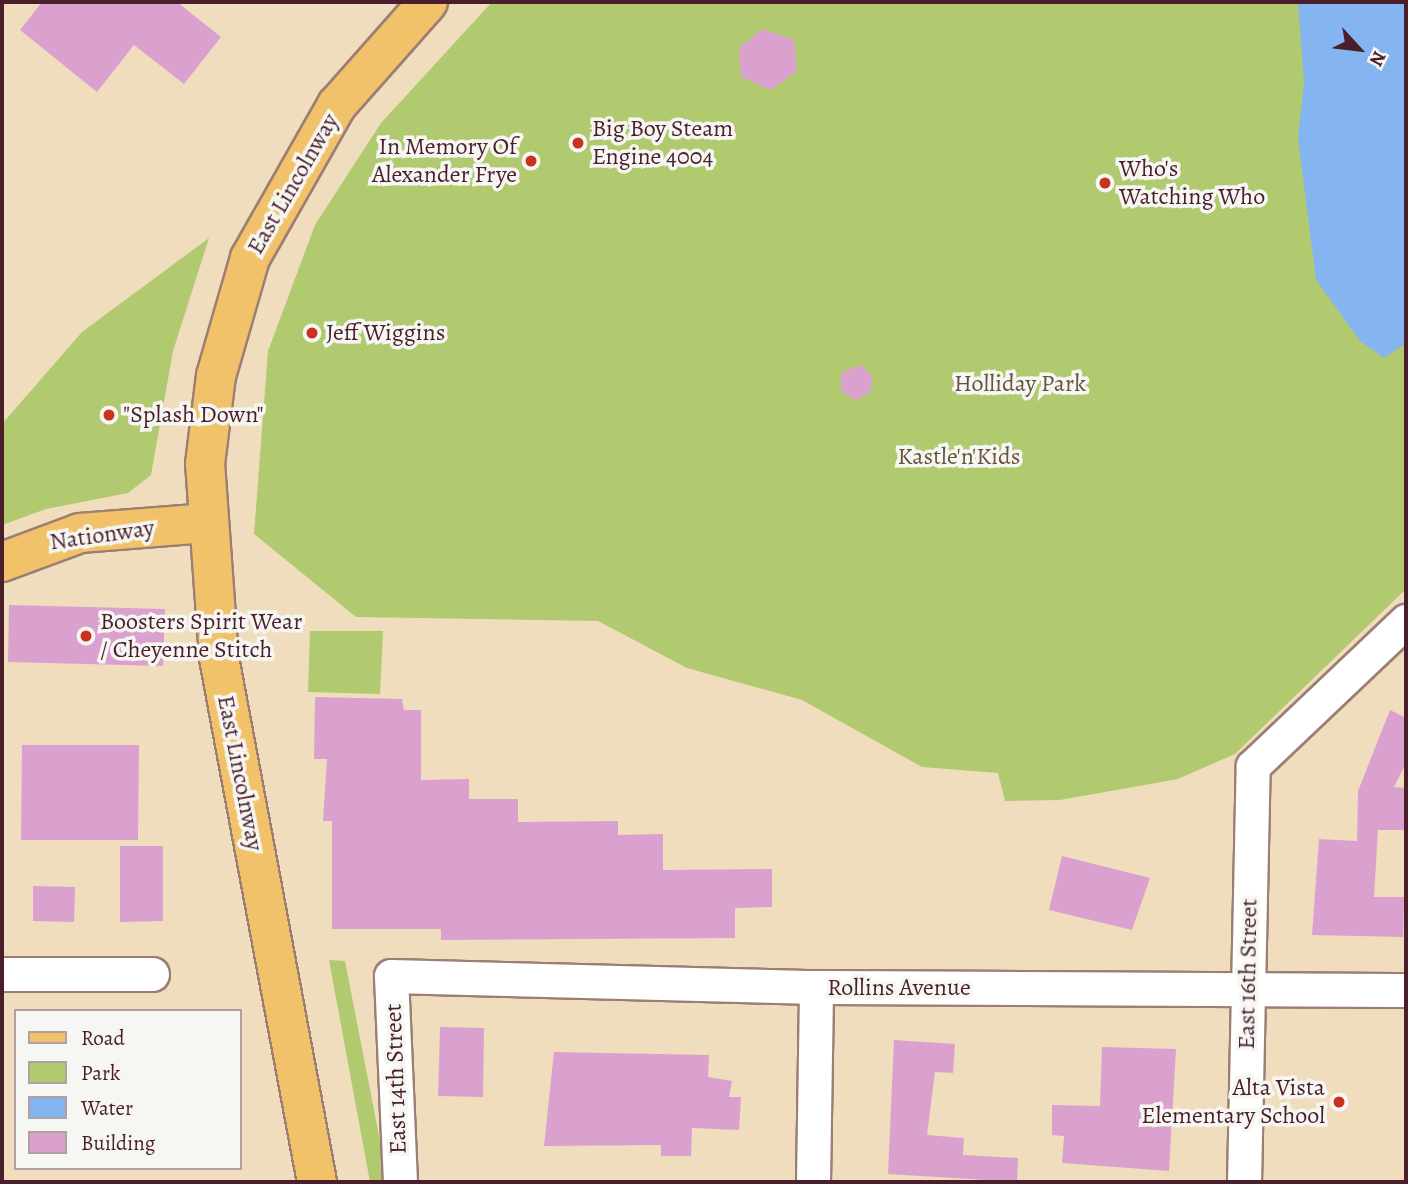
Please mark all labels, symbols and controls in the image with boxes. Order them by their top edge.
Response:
north arrow [1324,14,1394,84]
text: N [1363,46,1392,71]
street label: East Lincolnway [241,109,345,259]
place label: Big Boy Steam Engine 4004 [592,115,733,171]
place label: In Memory Of Alexander Frye [372,133,517,189]
marker: Big Boy Steam Engine 4004 [570,135,586,151]
marker: In Memory Of Alexander Frye [523,153,539,169]
place label: Who's Watching Who [1119,155,1265,211]
marker: Who's Watching Who [1097,175,1113,191]
place label: Jeff Wiggins [326,319,445,347]
marker: Jeff Wiggins [304,325,320,341]
park label: Holliday Park [954,370,1086,398]
place label: "Splash Down" [123,401,264,429]
marker: "Splash Down" [101,407,117,423]
park label: Kastle'n'Kids [897,443,1021,471]
street label: Nationway [48,513,156,557]
place label: Boosters Spirit Wear / Cheyenne Stitch [100,608,302,664]
marker: Boosters Spirit Wear / Cheyenne Stitch [78,628,94,644]
street label: East Lincolnway [211,693,269,853]
street label: East 16th Street [1232,898,1264,1050]
street label: Rollins Avenue [827,974,971,1002]
street label: East 14th Street [379,1003,413,1155]
legend [14,1009,242,1170]
text: Road [81,1024,125,1052]
text: Park [81,1059,120,1087]
place label: Alta Vista Elementary School [1141,1074,1325,1130]
text: Water [81,1094,133,1122]
marker: Alta Vista Elementary School [1331,1094,1347,1110]
text: Building [81,1129,155,1157]

